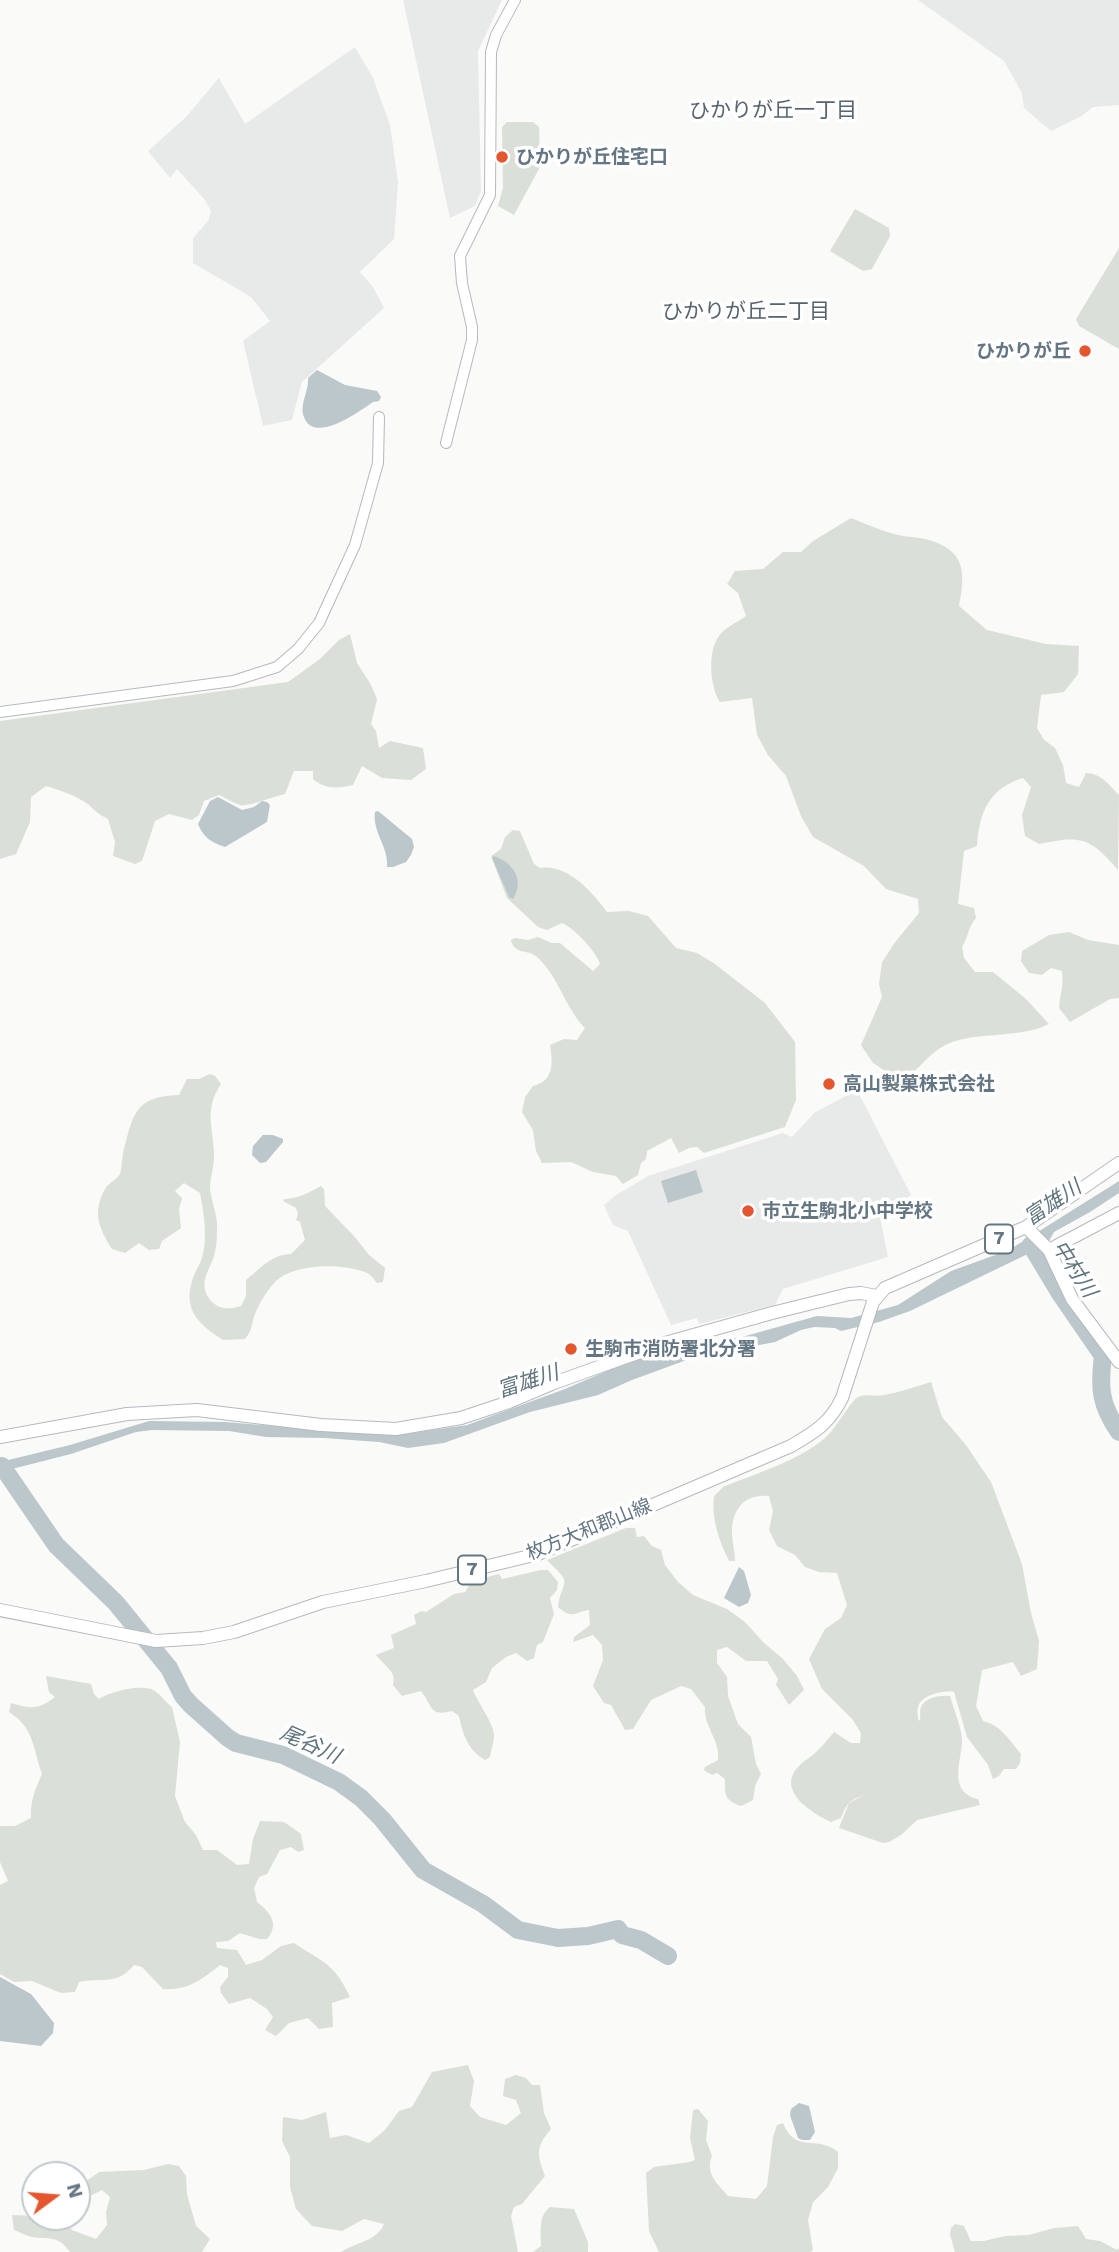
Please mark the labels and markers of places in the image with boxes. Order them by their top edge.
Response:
place label: ひかりが丘住宅口 [516,146,668,168]
marker: ひかりが丘住宅口 [494,149,510,165]
place label: ひかりが丘 [976,340,1071,362]
marker: ひかりが丘 [1077,343,1093,359]
place label: 高山製菓株式会社 [843,1073,995,1095]
marker: 高山製菓株式会社 [821,1076,837,1092]
place label: 市立生駒北小中学校 [762,1200,933,1222]
marker: 市立生駒北小中学校 [740,1203,756,1219]
place label: 生駒市消防署北分署 [585,1338,756,1360]
marker: 生駒市消防署北分署 [563,1341,579,1357]

